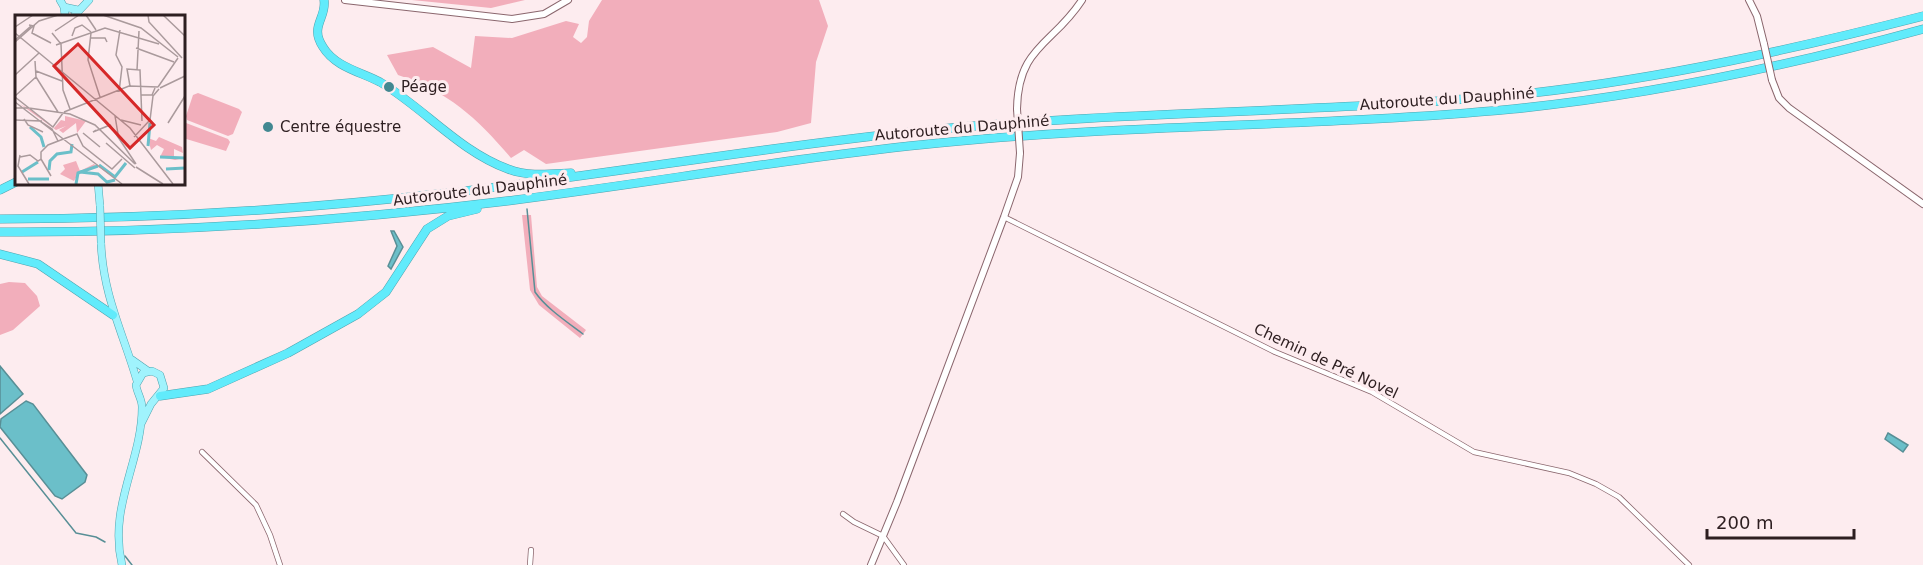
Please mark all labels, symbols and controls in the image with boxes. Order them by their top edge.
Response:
inset map [15,15,184,184]
place label: Péage [401,78,447,96]
marker: Péage [382,80,396,94]
street label: Autoroute du Dauphiné [1359,84,1535,114]
street label: Autoroute du Dauphiné [874,111,1050,145]
place label: Centre équestre [280,118,401,136]
marker: Centre équestre [261,120,275,134]
street label: Autoroute du Dauphiné [392,170,568,210]
street label: Chemin de Pré Novel [1251,320,1401,402]
scale bar [1707,502,1854,540]
text: 200 m [1716,512,1774,533]

